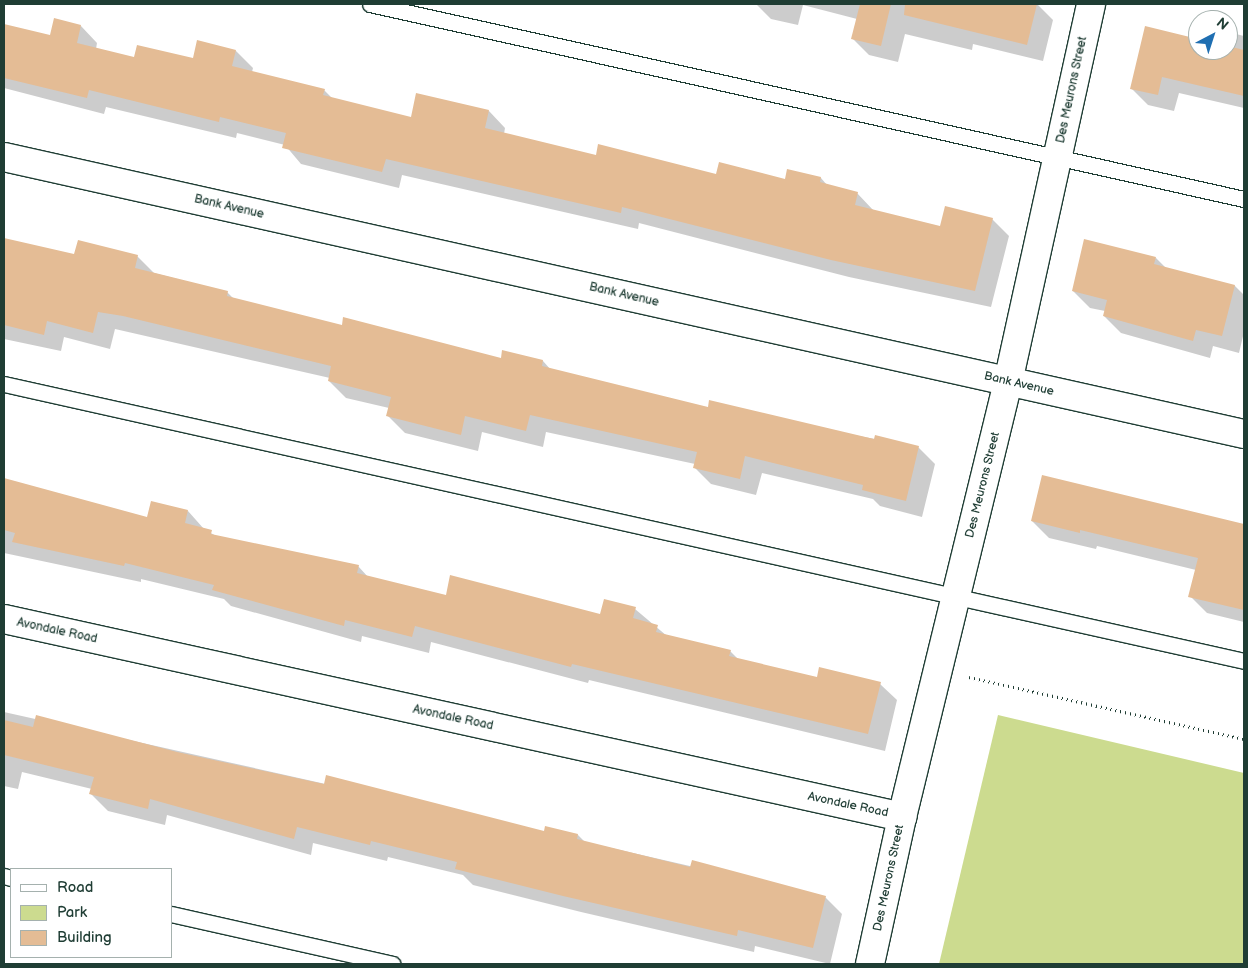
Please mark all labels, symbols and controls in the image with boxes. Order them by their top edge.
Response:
north arrow [1188,10,1238,60]
text: N [1213,14,1232,34]
street label: Des Meurons Street [1054,35,1090,145]
street label: Bank Avenue [193,192,265,222]
street label: Bank Avenue [588,280,660,310]
street label: Bank Avenue [983,369,1055,399]
street label: Des Meurons Street [963,430,1003,540]
street label: Avondale Road [15,615,99,647]
street label: Avondale Road [411,702,495,734]
street label: Avondale Road [806,789,890,821]
street label: Des Meurons Street [871,823,907,933]
legend [10,868,172,958]
text: Road [57,878,93,897]
text: Park [57,903,87,922]
text: Building [57,928,112,947]

